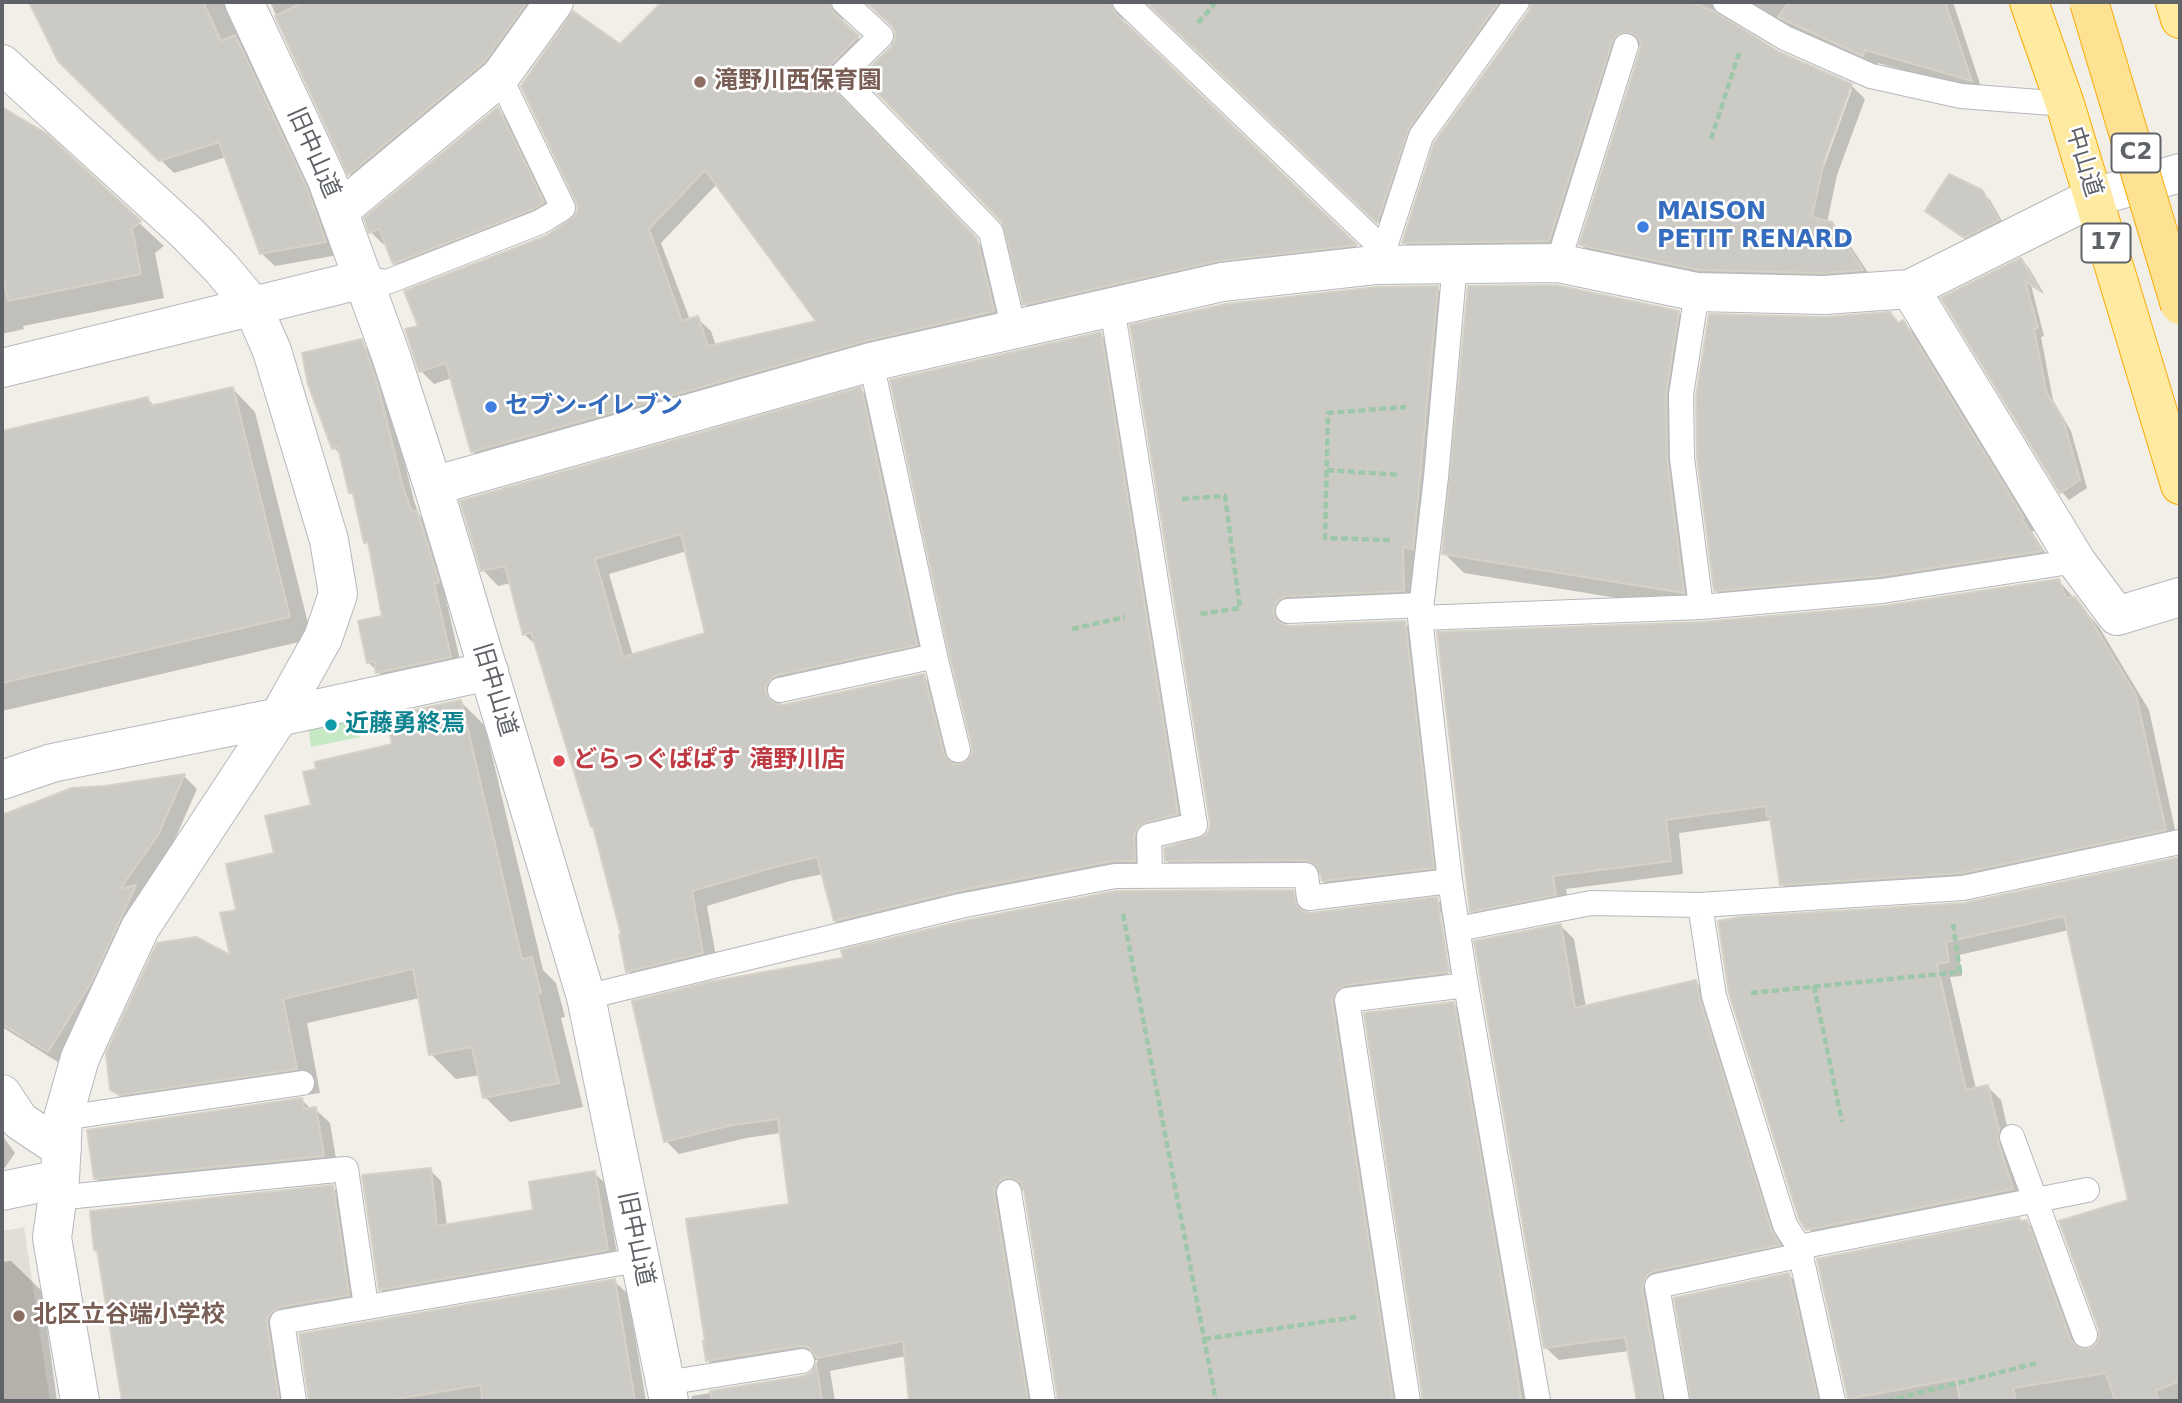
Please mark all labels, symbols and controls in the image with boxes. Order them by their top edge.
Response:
place label: 滝野川西保育園 [714,68,882,96]
marker: 滝野川西保育園 [692,74,708,90]
street label: 旧中山道 [280,103,346,203]
street label: 中山道 [2059,123,2107,201]
road number: C2 [2112,134,2160,172]
place label: MAISON PETIT RENARD [1657,199,1853,255]
marker: MAISON PETIT RENARD [1635,219,1651,235]
road number: 17 [2082,224,2130,262]
place label: セブン-イレブン [505,393,683,421]
marker: セブン-イレブン [483,399,499,415]
street label: 旧中山道 [466,640,522,740]
place label: 近藤勇終焉 [345,711,465,739]
marker: 近藤勇終焉 [323,717,339,733]
place label: どらっぐぱぱす 滝野川店 [573,747,845,775]
marker: どらっぐぱぱす 滝野川店 [551,753,567,769]
street label: 旧中山道 [611,1189,659,1289]
place label: 北区立谷端小学校 [33,1302,225,1330]
marker: 北区立谷端小学校 [11,1308,27,1324]

